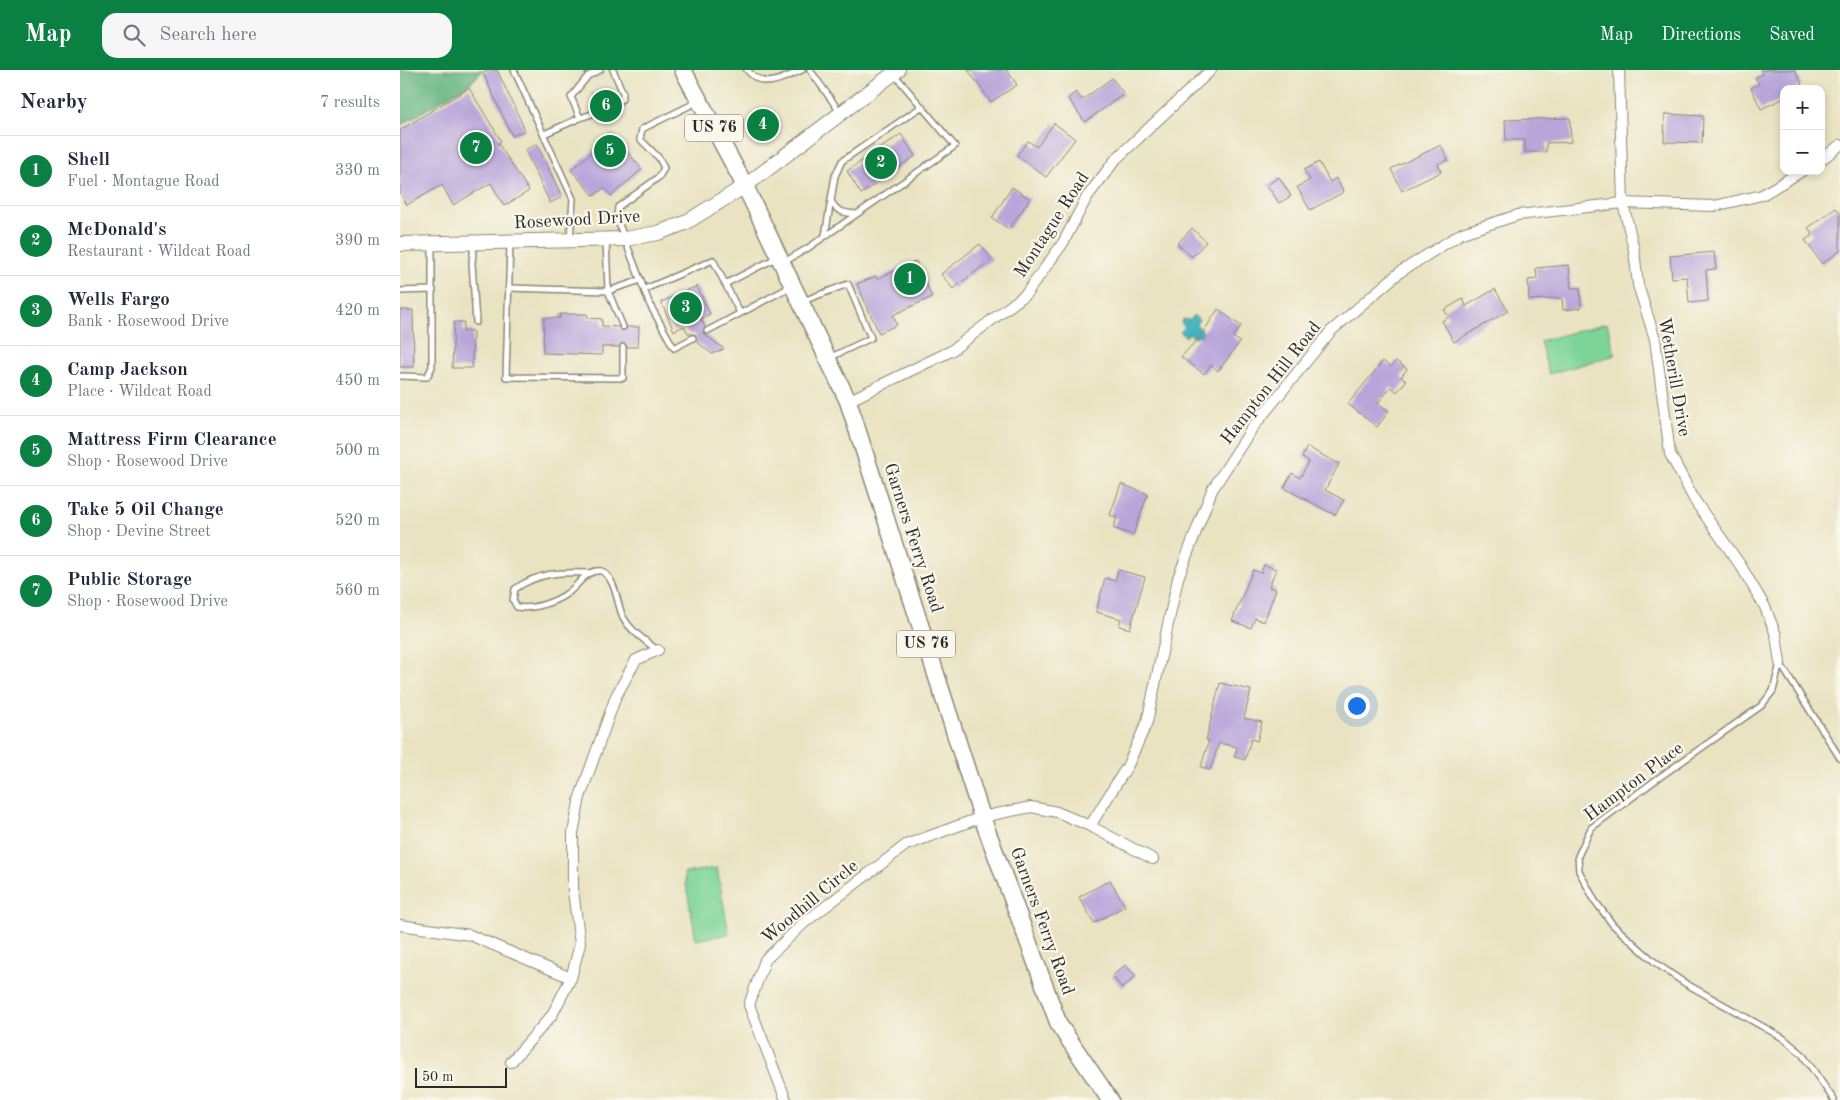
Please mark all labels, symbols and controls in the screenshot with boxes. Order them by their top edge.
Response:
search box [102,13,452,58]
icon: search [120,21,148,49]
text: Map [25,23,72,47]
text: Search here [160,26,257,45]
text: Map [1600,26,1633,44]
text: Directions [1661,26,1741,44]
text: Saved [1769,26,1815,44]
map controls [1780,85,1825,175]
button: + [1780,85,1825,130]
pin: 6 [590,87,622,125]
text: Nearby [20,92,88,113]
text: 7 results [320,95,380,111]
pin: 4 [747,106,779,144]
road number: US 76 [685,114,743,142]
pin: 7 [460,129,492,167]
button: − [1780,130,1825,175]
pin: 5 [594,132,626,170]
pin: 2 [865,144,897,182]
text: Shell [67,151,110,170]
text: 1 [31,163,41,179]
text: 330 m [335,163,380,179]
street label: Montague Road [1011,169,1093,281]
text: Fuel · Montague Road [67,174,220,190]
street label: Rosewood Drive [513,208,641,232]
text: McDonald's [67,221,166,240]
text: 2 [31,233,41,249]
text: 390 m [335,233,380,249]
text: Restaurant · Wildcat Road [67,244,251,260]
pin: 1 [894,260,926,298]
pin: 3 [670,289,702,327]
text: Wells Fargo [67,291,170,310]
text: 3 [31,303,41,319]
text: 420 m [335,303,380,319]
text: Bank · Rosewood Drive [67,314,229,330]
street label: Wetherill Drive [1655,316,1693,438]
street label: Hampton Hill Road [1218,318,1324,448]
text: Camp Jackson [67,361,188,380]
text: 4 [31,373,41,389]
text: 450 m [335,373,380,389]
text: Place · Wildcat Road [67,384,212,400]
text: Mattress Firm Clearance [67,431,277,450]
text: 5 [31,443,41,459]
text: 500 m [335,443,380,459]
text: Shop · Rosewood Drive [67,454,228,470]
street label: Garners Ferry Road [880,461,946,615]
text: Take 5 Oil Change [67,501,224,520]
text: 6 [31,513,41,529]
text: 520 m [335,513,380,529]
text: Shop · Devine Street [67,524,211,540]
text: Public Storage [67,571,192,590]
text: 7 [31,583,41,599]
text: 560 m [335,583,380,599]
text: Shop · Rosewood Drive [67,594,228,610]
road number: US 76 [897,630,955,658]
your location [1344,693,1370,719]
street label: Hampton Place [1581,739,1687,825]
street label: Garners Ferry Road [1007,845,1077,997]
street label: Woodhill Circle [758,857,862,947]
scale bar [415,1065,508,1088]
text: 50 m [422,1070,453,1084]

